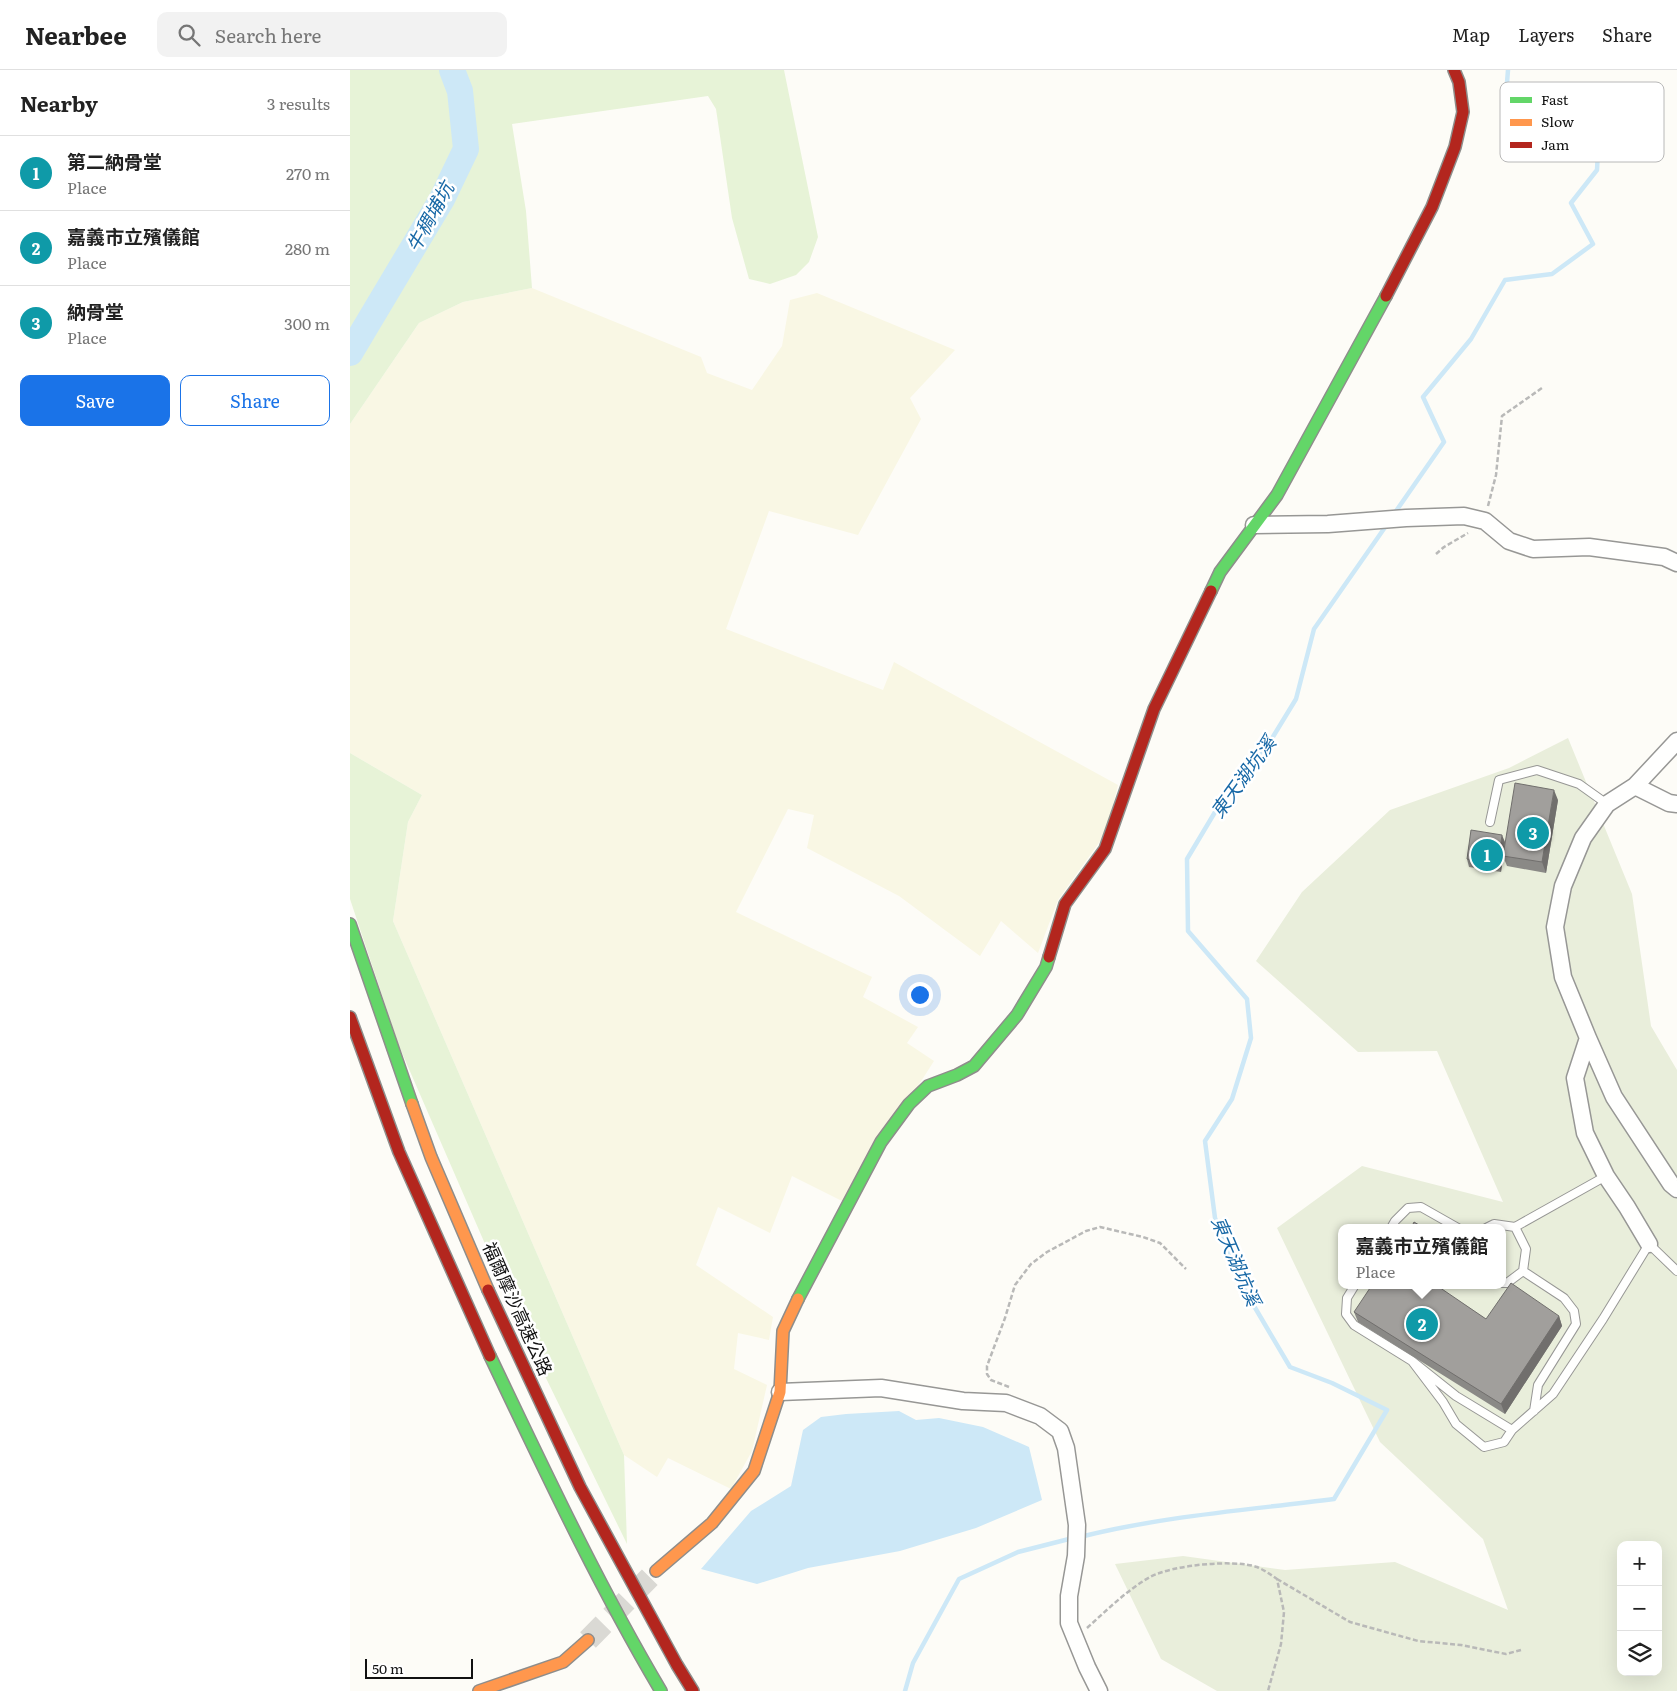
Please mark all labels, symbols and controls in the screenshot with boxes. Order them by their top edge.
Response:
search box [157,12,507,57]
text: Nearbee [25,17,127,52]
icon: search [175,21,203,49]
text: Search here [215,21,321,49]
text: Map [1452,21,1490,48]
text: Layers [1518,21,1574,48]
text: Share [1602,21,1652,48]
legend [1500,82,1664,162]
text: Nearby [20,87,98,118]
text: Fast [1541,89,1569,109]
text: 3 results [267,91,330,115]
text: Slow [1541,111,1574,131]
text: Jam [1541,134,1570,154]
text: 第二納骨堂 [67,147,162,175]
text: 1 [33,161,39,185]
text: 270 m [286,161,330,185]
water label: 牛稠埔坑 [398,174,461,257]
text: Place [67,175,107,199]
text: 嘉義市立殯儀館 [67,222,200,250]
text: 2 [32,236,40,260]
text: 280 m [285,236,330,260]
text: Place [67,250,107,274]
text: 納骨堂 [67,297,124,325]
text: 3 [32,311,40,335]
text: 300 m [284,311,330,335]
text: Place [67,325,107,349]
button: Save [20,375,170,426]
button: Share [180,375,330,426]
water label: 東天湖坑溪 [1203,727,1283,823]
pin: 3 [1517,814,1549,852]
pin: 1 [1471,836,1503,874]
your location [907,982,933,1008]
water label: 東天湖坑溪 [1205,1211,1270,1313]
popup [1338,1224,1506,1289]
text: 嘉義市立殯儀館 [1355,1231,1489,1259]
street label: 福爾摩沙高速公路 [477,1237,560,1380]
text: Place [1355,1259,1395,1283]
pin: 2 [1406,1305,1438,1343]
map controls [1617,1541,1662,1676]
button: + [1617,1541,1662,1586]
button: − [1617,1586,1662,1631]
button: layers [1617,1631,1662,1676]
scale bar [365,1656,472,1679]
text: 50 m [372,1658,404,1678]

